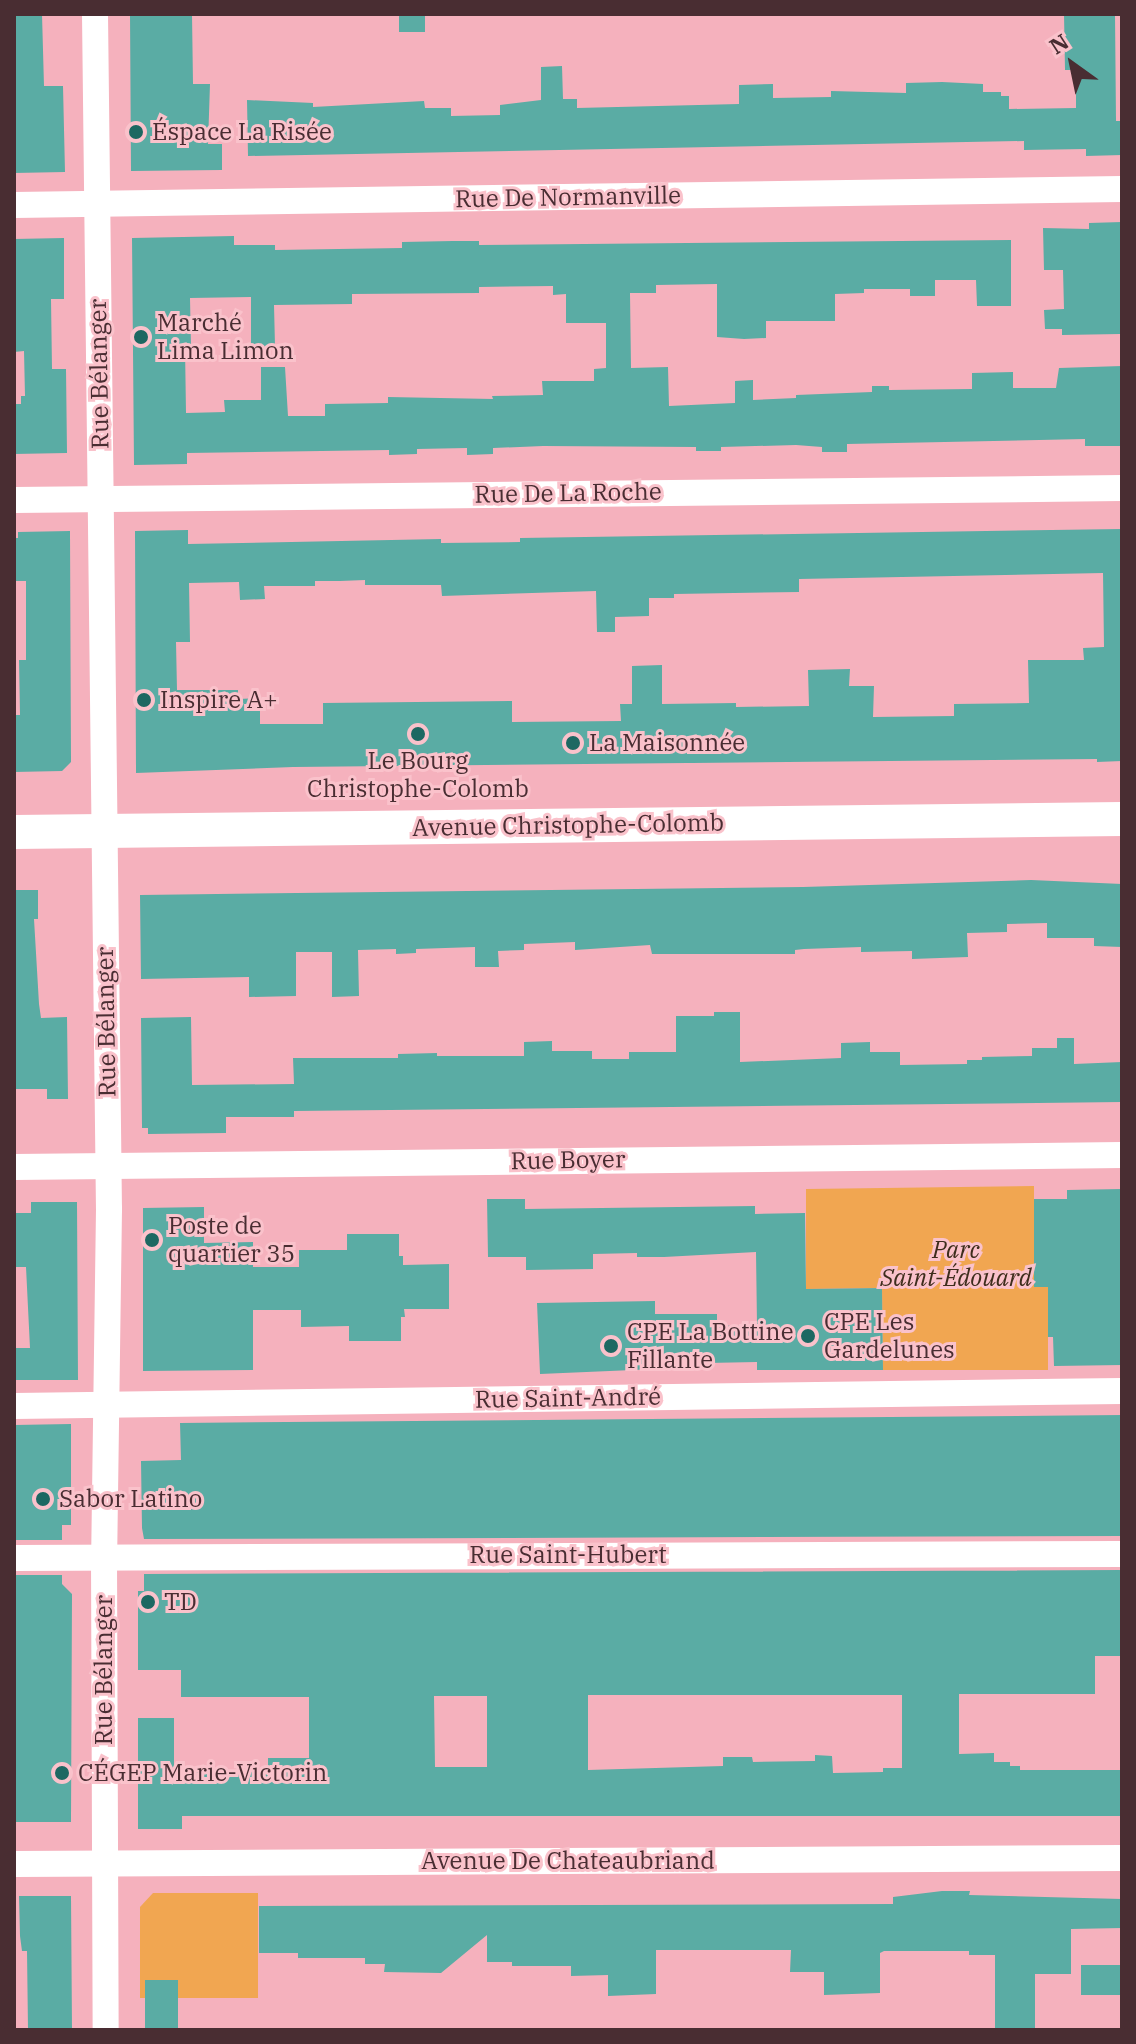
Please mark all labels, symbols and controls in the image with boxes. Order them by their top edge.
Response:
north arrow [1032,24,1112,104]
text: N [1043,27,1074,60]
place label: Éspace La Risée [152,118,332,146]
marker: Éspace La Risée [127,123,145,141]
street label: Rue De Normanville [455,181,681,213]
street label: Rue Bélanger [83,299,115,449]
place label: Marché Lima Limon [157,309,294,365]
marker: Marché Lima Limon [132,328,150,346]
street label: Rue De La Roche [474,477,662,509]
place label: Inspire A+ [160,686,278,714]
marker: Inspire A+ [135,691,153,709]
marker: Le Bourg Christophe-Colomb [409,725,427,743]
place label: La Maisonnée [589,729,745,757]
marker: La Maisonnée [564,734,582,752]
place label: Le Bourg Christophe-Colomb [307,747,529,803]
street label: Avenue Christophe-Colomb [412,808,724,842]
street label: Rue Bélanger [90,947,122,1097]
street label: Rue Boyer [510,1145,626,1175]
place label: Poste de quartier 35 [168,1212,295,1268]
marker: Poste de quartier 35 [143,1231,161,1249]
park label: Parc Saint-Édouard [880,1236,1032,1292]
place label: CPE Les Gardelunes [824,1308,955,1364]
place label: CPE La Bottine Fillante [627,1318,794,1374]
marker: CPE Les Gardelunes [799,1327,817,1345]
marker: CPE La Bottine Fillante [602,1337,620,1355]
street label: Rue Saint-André [475,1382,661,1414]
place label: Sabor Latino [59,1485,202,1513]
marker: Sabor Latino [34,1490,52,1508]
street label: Rue Saint-Hubert [469,1541,667,1569]
place label: TD [164,1588,197,1616]
marker: TD [139,1593,157,1611]
street label: Rue Bélanger [90,1595,118,1745]
place label: CÉGEP Marie-Victorin [78,1759,327,1787]
marker: CÉGEP Marie-Victorin [53,1764,71,1782]
street label: Avenue De Chateaubriand [421,1847,715,1875]

